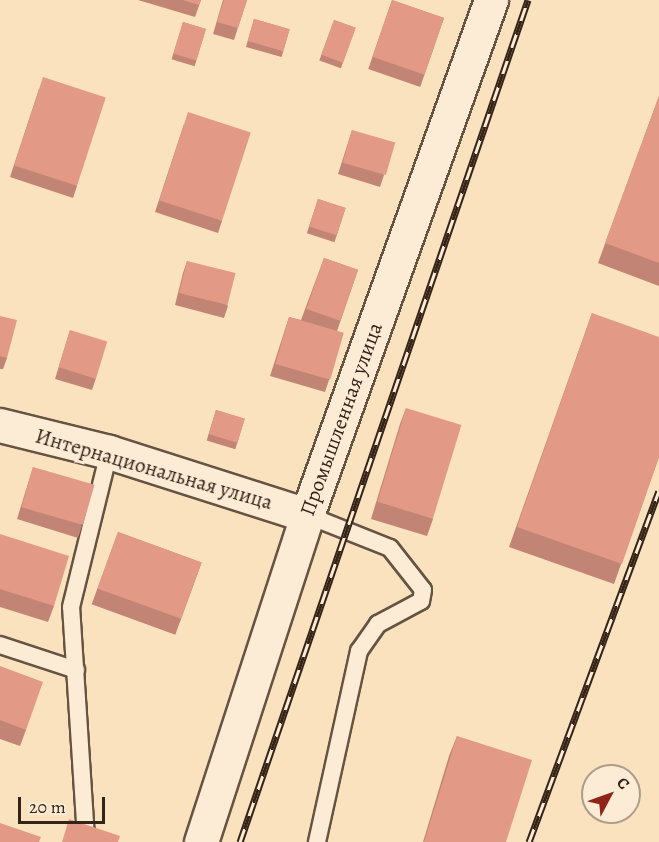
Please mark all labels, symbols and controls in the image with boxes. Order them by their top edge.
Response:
street label: Промышленная улица [294,319,388,519]
street label: Интернациональная улица [32,423,276,515]
north arrow [581,764,641,824]
text: С [612,773,635,794]
scale bar [21,785,108,823]
text: 20 m [29,795,66,819]

